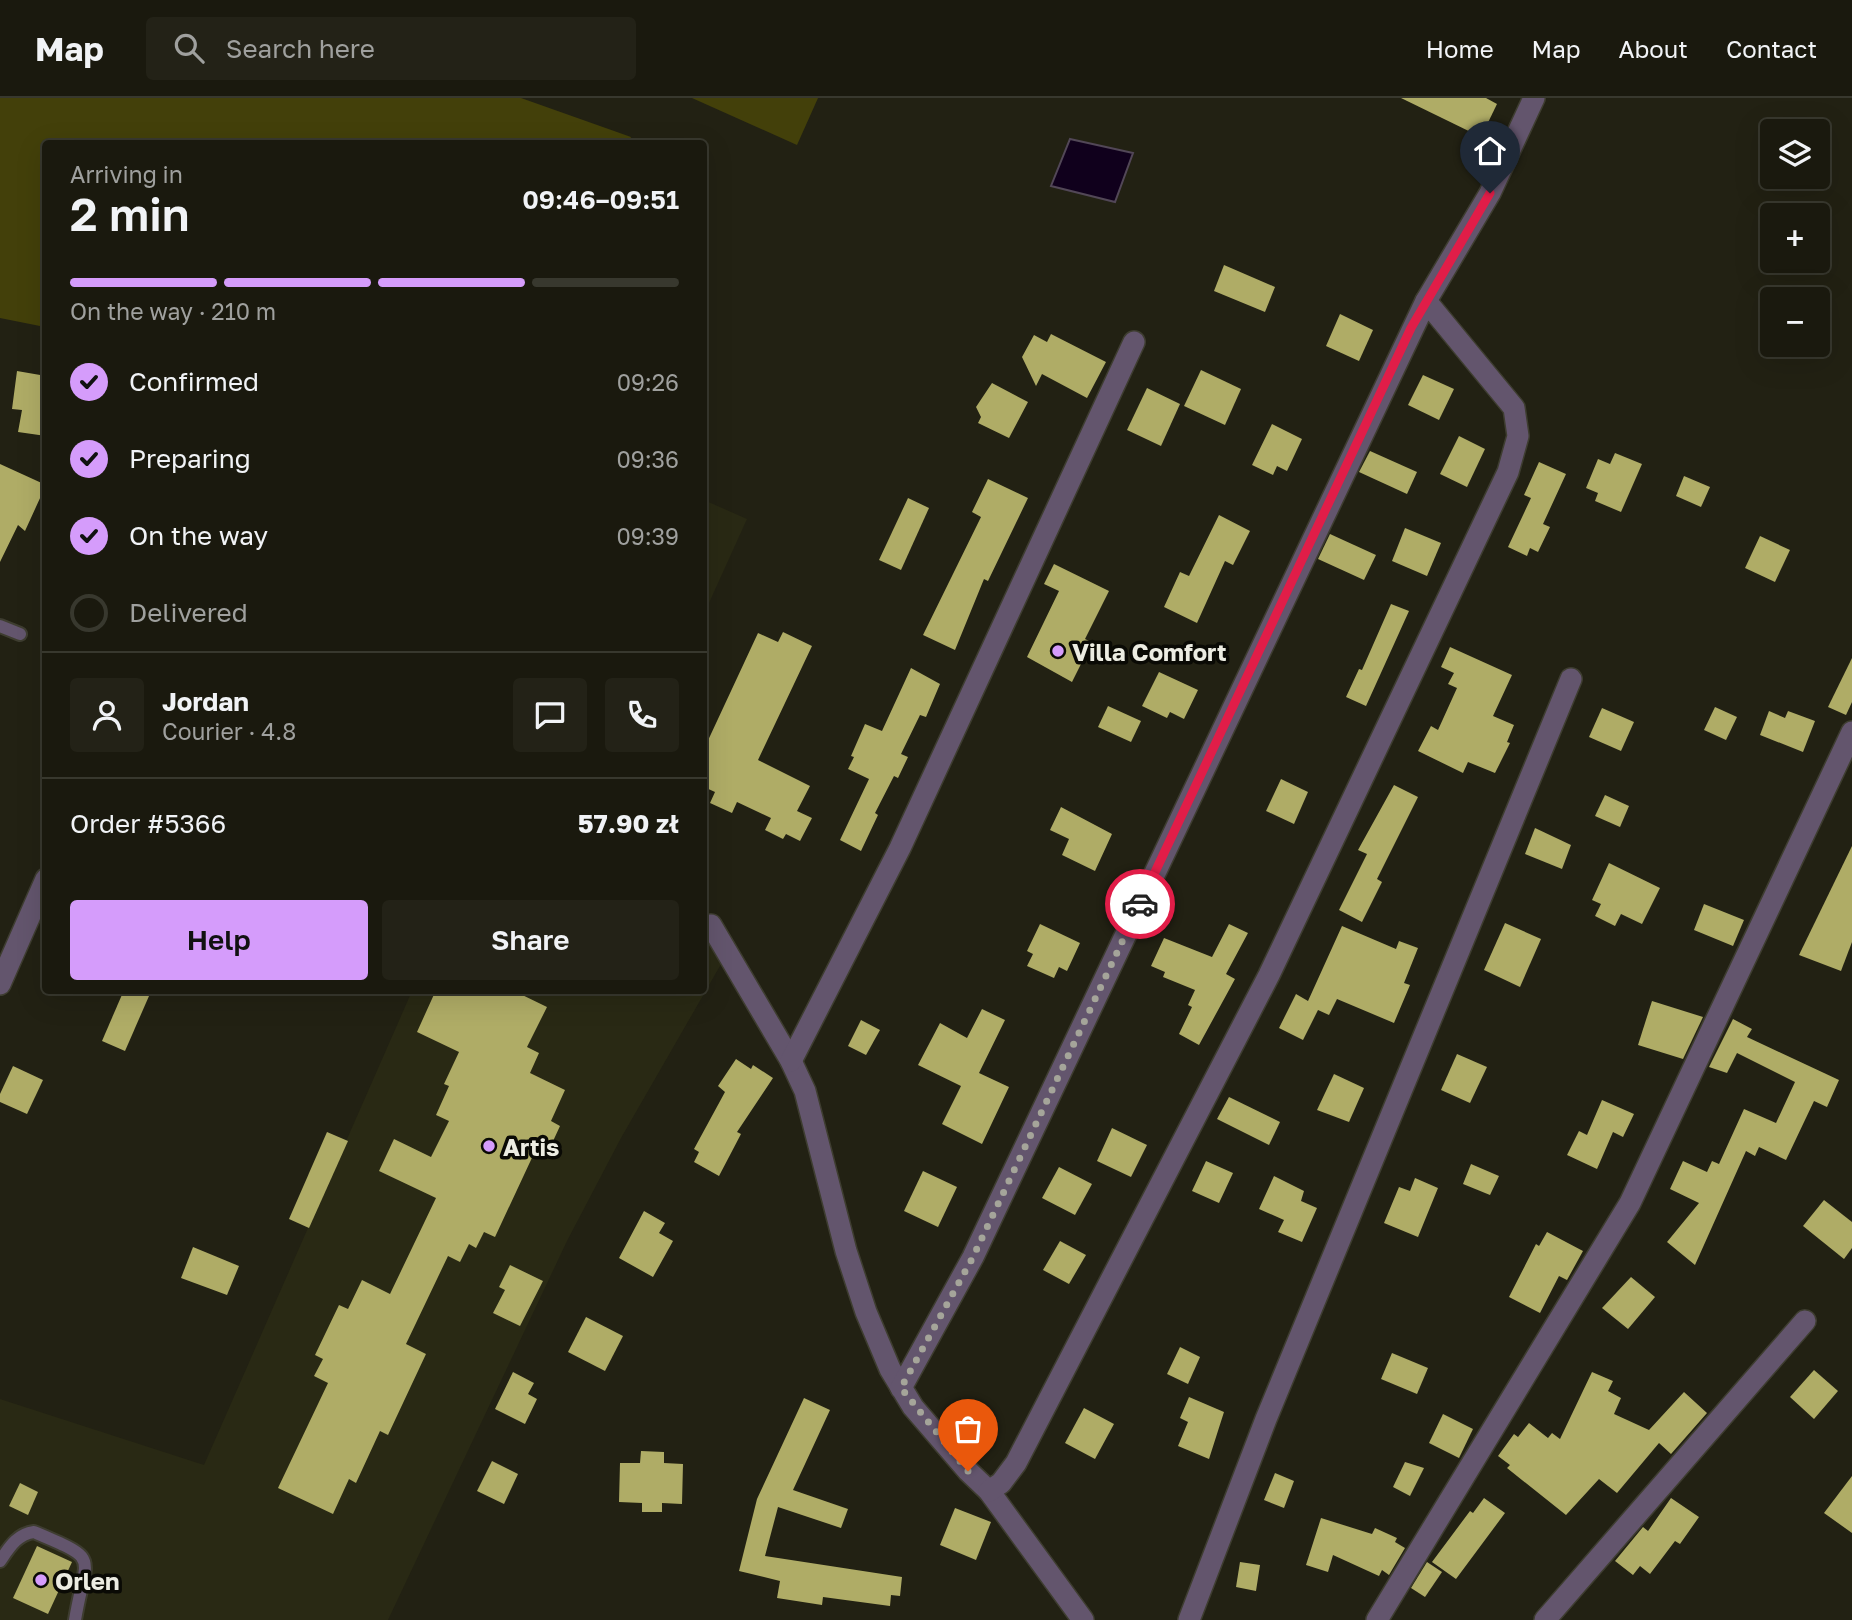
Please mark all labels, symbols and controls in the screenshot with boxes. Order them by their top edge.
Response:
search box [146,17,636,80]
text: Map [35,29,104,68]
icon: search [170,29,208,67]
text: Search here [226,33,375,64]
text: Home [1426,34,1494,63]
text: Map [1532,34,1581,63]
text: About [1619,34,1688,63]
text: Contact [1726,34,1817,63]
map controls [1760,119,1830,357]
button: layers [1760,119,1830,189]
pin [1460,121,1520,193]
icon: home [1471,132,1509,170]
text: Arriving in [70,160,183,188]
text: 09:46–09:51 [522,184,679,215]
text: 2 min [70,186,190,241]
button: + [1760,203,1830,273]
button: − [1760,287,1830,357]
text: On the way · 210 m [70,297,276,325]
icon: check [70,363,108,401]
text: Confirmed [129,366,259,397]
text: 09:26 [617,368,679,396]
icon: check [70,440,108,478]
text: Preparing [129,443,251,474]
text: 09:36 [617,445,679,473]
icon: check [70,517,108,555]
text: On the way [129,520,268,551]
text: 09:39 [617,522,679,550]
text: Delivered [129,597,248,628]
place label: Villa Comfort [1072,637,1227,666]
marker: Villa Comfort [1050,643,1066,659]
button: person [70,678,144,752]
button: chat [513,678,587,752]
button: phone [605,678,679,752]
text: Jordan [162,686,249,717]
text: Courier · 4.8 [162,717,296,745]
text: Order #5366 [70,808,226,839]
text: 57.90 zł [578,808,679,839]
courier [1105,869,1175,939]
icon: car [1121,885,1159,923]
button: Help [70,900,368,980]
button: Share [382,900,679,980]
place label: Artis [503,1132,560,1161]
marker: Artis [481,1138,497,1154]
pin [938,1399,998,1471]
icon: bag [949,1410,987,1448]
place label: Orlen [55,1566,119,1595]
marker: Orlen [33,1572,49,1588]

